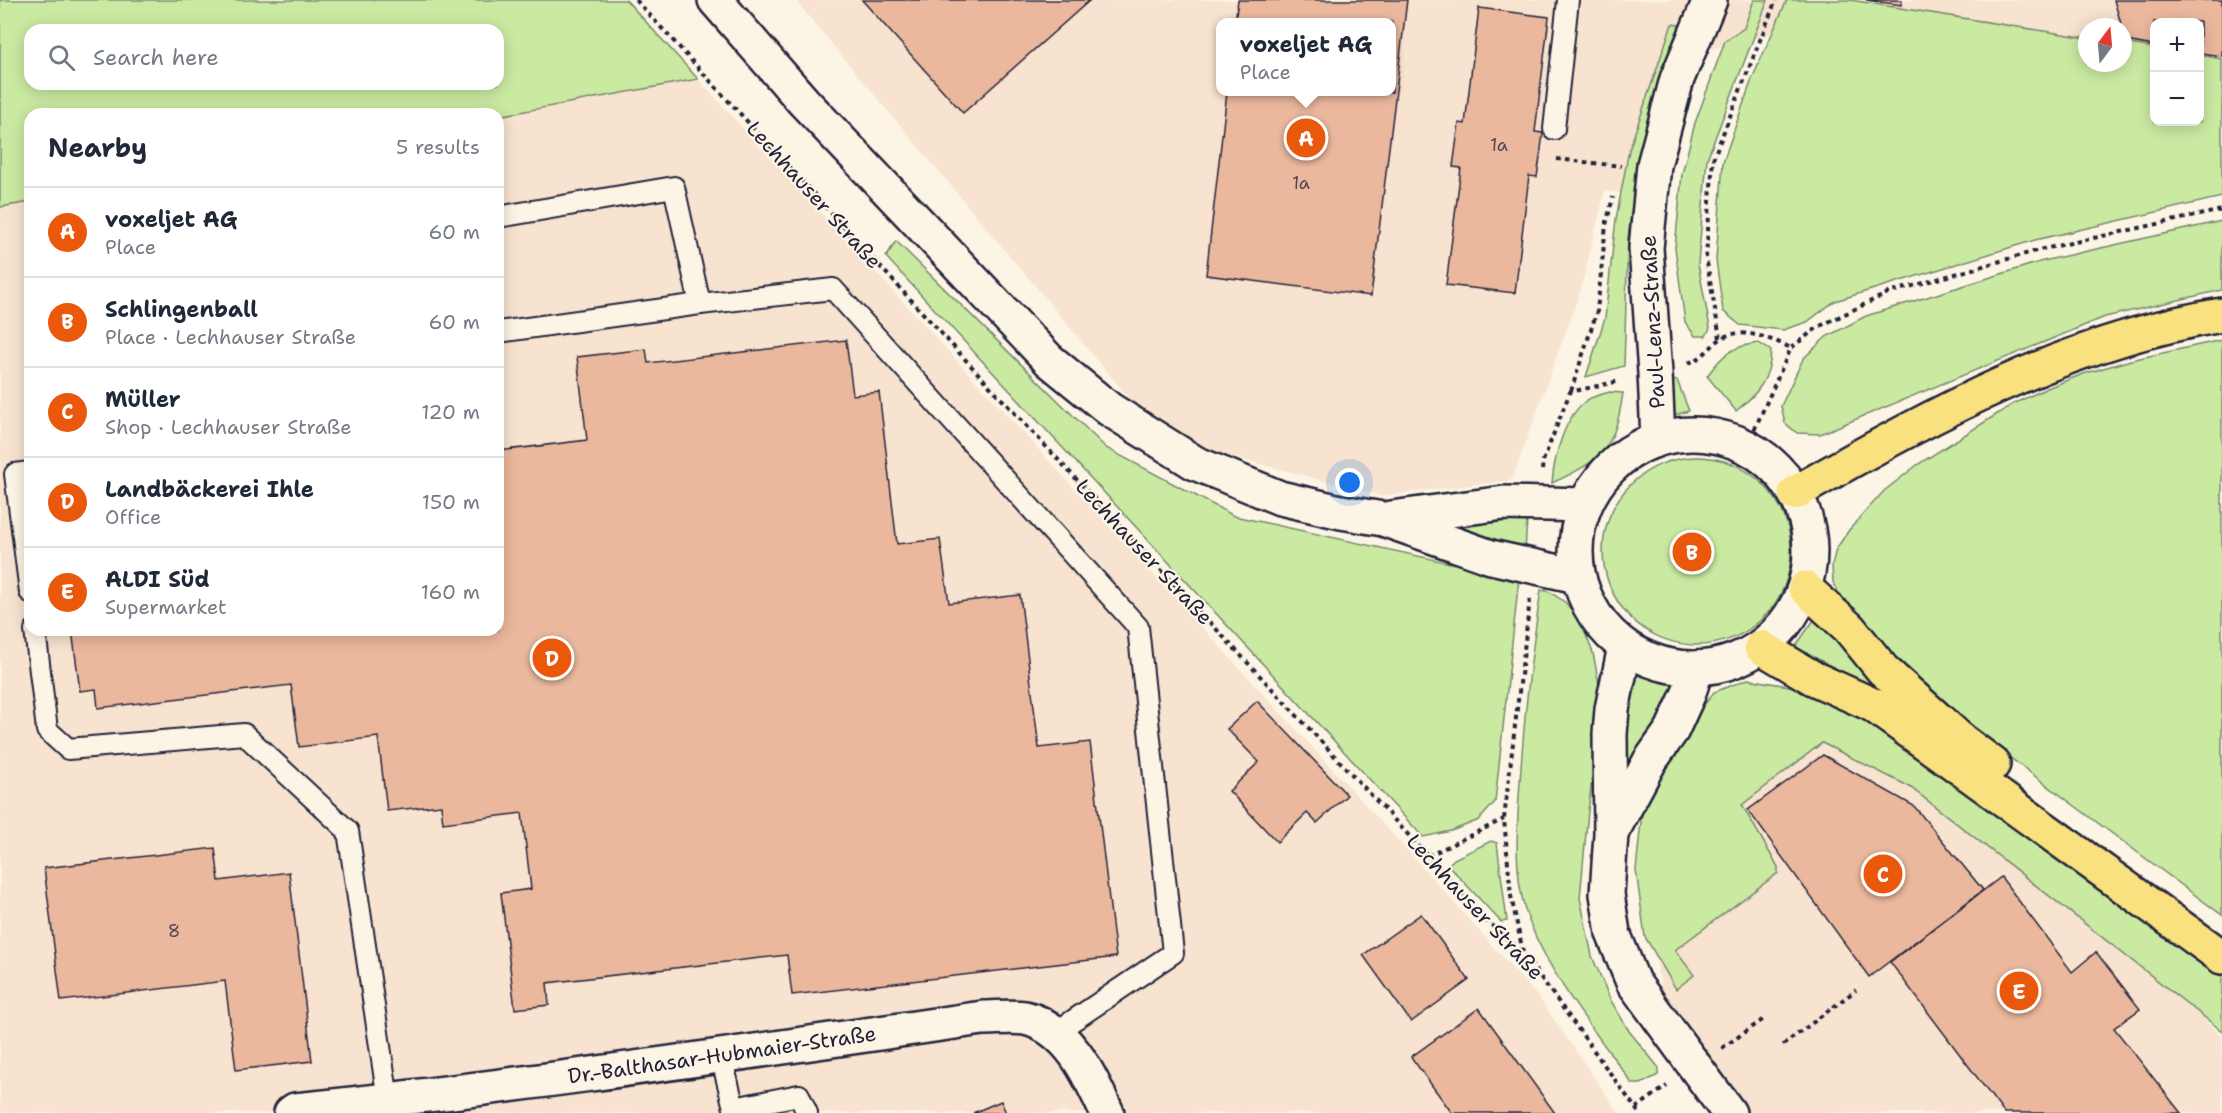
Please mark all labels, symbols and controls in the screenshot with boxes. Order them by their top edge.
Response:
popup [1216,18,1396,96]
north arrow [2078,18,2132,72]
map controls [2150,18,2204,126]
button: + [2150,18,2204,72]
search box [24,24,504,90]
text: voxeljet AG [1240,30,1372,59]
icon: search [45,41,78,74]
text: Search here [93,43,219,72]
text: Place [1240,59,1291,85]
button: − [2150,72,2204,126]
street label: Lechhauser Straße [740,115,888,275]
pin: A [1286,116,1326,160]
text: Nearby [48,130,147,165]
house number: 1a [1490,133,1508,157]
text: 5 results [396,134,480,160]
house number: 1a [1292,171,1310,195]
text: voxeljet AG [105,205,237,234]
text: A [60,219,75,245]
text: 60 m [428,219,480,245]
text: Place [105,234,156,260]
street label: Paul-Lenz-Straße [1634,235,1672,409]
text: Schlingenball [105,295,258,324]
text: B [61,309,74,335]
text: 60 m [428,309,480,335]
text: Place · Lechhauser Straße [105,324,356,350]
text: Müller [105,385,181,414]
text: C [61,399,74,425]
text: 120 m [421,399,480,425]
text: Shop · Lechhauser Straße [105,414,352,440]
your location [1335,468,1364,497]
street label: Lechhauser Straße [1069,473,1219,631]
text: Landbäckerei Ihle [105,475,314,504]
text: D [60,489,75,515]
text: 150 m [422,489,480,515]
text: Office [105,504,161,530]
pin: B [1672,530,1712,574]
text: ALDI Süd [105,565,210,594]
text: E [61,579,74,605]
text: 160 m [421,579,480,605]
text: Supermarket [105,594,227,620]
pin: D [532,636,572,680]
street label: Lechhauser Straße [1400,828,1550,986]
pin: C [1864,852,1902,896]
house number: 8 [168,919,180,943]
pin: E [2000,968,2038,1014]
street label: Dr.-Balthasar-Hubmaier-Straße [566,1020,878,1090]

